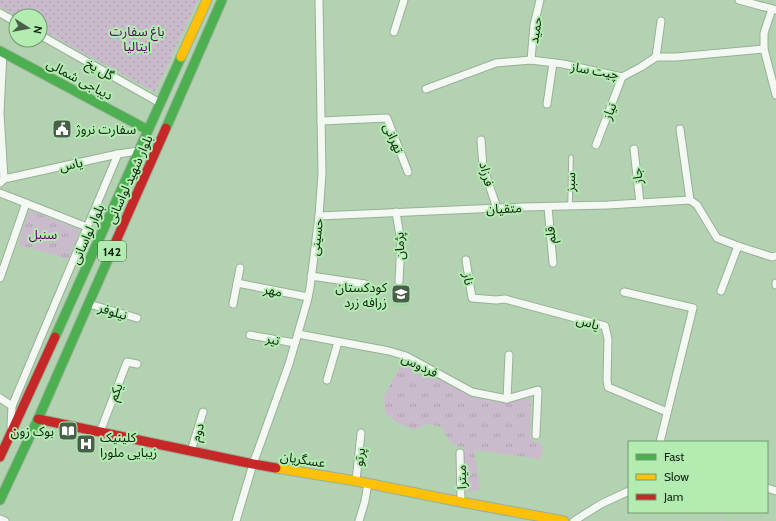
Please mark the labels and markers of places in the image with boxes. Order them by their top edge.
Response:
public building icon: سفارت نروژ [51,118,73,140]
place label: سفارت نروژ [75,121,136,137]
place label: کودکستان زرافه زرد [335,279,388,310]
school or university icon: کودکستان زرافه زرد [390,283,412,305]
library icon: بوک زون [57,420,79,442]
place label: بوک زون [11,423,54,440]
place label: کلینیک زیبایی ملورا [100,429,157,461]
hospital icon: کلینیک زیبایی ملورا [75,433,97,455]

